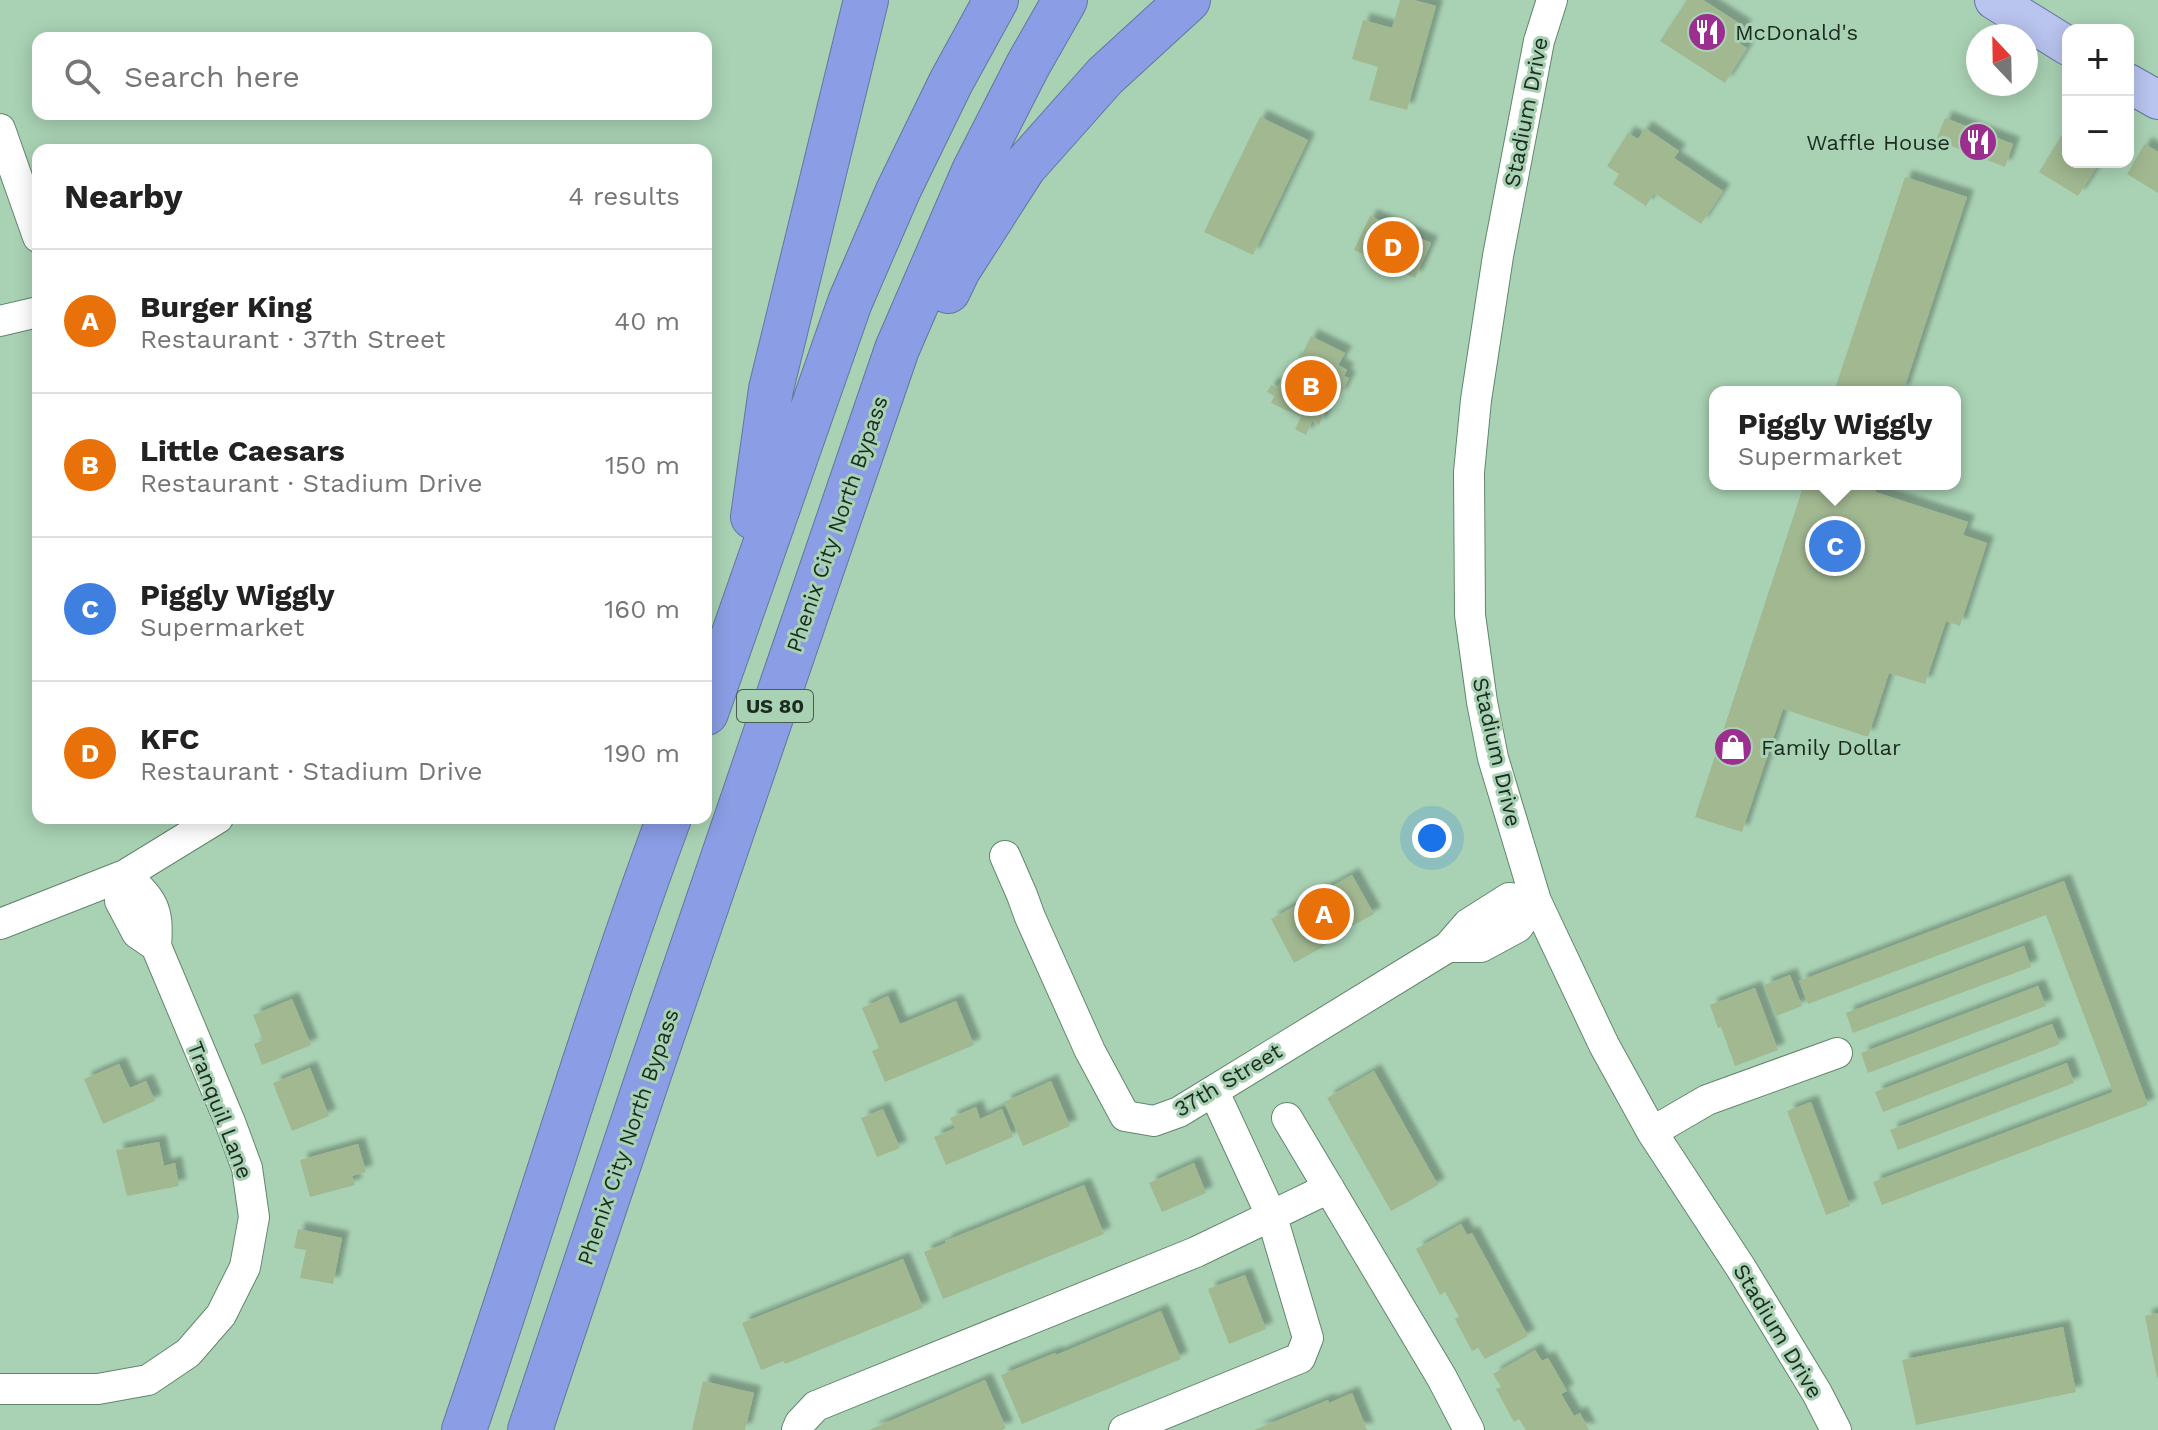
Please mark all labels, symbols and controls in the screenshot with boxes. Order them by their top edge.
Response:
restaurant icon: McDonald's [1686,11,1728,53]
place label: McDonald's [1735,20,1858,45]
north arrow [1966,24,2038,96]
map controls [2062,24,2134,168]
button: + [2062,24,2134,96]
search box [32,32,712,120]
street label: Stadium Drive [1499,35,1553,189]
icon: search [60,54,104,98]
text: Search here [124,59,300,94]
button: − [2062,96,2134,168]
restaurant icon: Waffle House [1957,121,1999,163]
place label: Waffle House [1806,130,1950,155]
text: Nearby [64,176,183,216]
text: 4 results [568,181,680,211]
pin: D [1367,217,1419,277]
text: Burger King [140,289,312,324]
text: A [81,306,99,336]
text: 40 m [614,306,680,336]
text: Restaurant · 37th Street [140,324,445,354]
pin: B [1285,356,1337,416]
popup [1709,386,1961,490]
street label: Phenix City North Bypass [781,393,893,655]
text: Piggly Wiggly [1738,406,1932,441]
text: Little Caesars [140,433,345,468]
text: Supermarket [1738,441,1902,471]
text: B [81,450,99,480]
text: 150 m [605,450,680,480]
text: Restaurant · Stadium Drive [140,468,482,498]
pin: C [1809,516,1861,576]
text: Piggly Wiggly [140,577,335,612]
text: C [81,594,99,624]
text: 160 m [604,594,680,624]
text: Supermarket [140,612,304,642]
street label: Stadium Drive [1468,675,1526,829]
road number: US 80 [737,690,813,722]
text: KFC [140,721,199,756]
shop icon: Family Dollar [1712,726,1754,768]
place label: Family Dollar [1761,735,1901,760]
text: D [81,738,99,768]
text: 190 m [604,738,680,768]
text: Restaurant · Stadium Drive [140,756,482,786]
your location [1412,818,1452,858]
pin: A [1298,884,1350,944]
street label: Phenix City North Bypass [572,1006,684,1268]
street label: Tranquil Lane [182,1038,258,1182]
street label: 37th Street [1170,1038,1286,1122]
street label: Stadium Drive [1728,1259,1828,1403]

